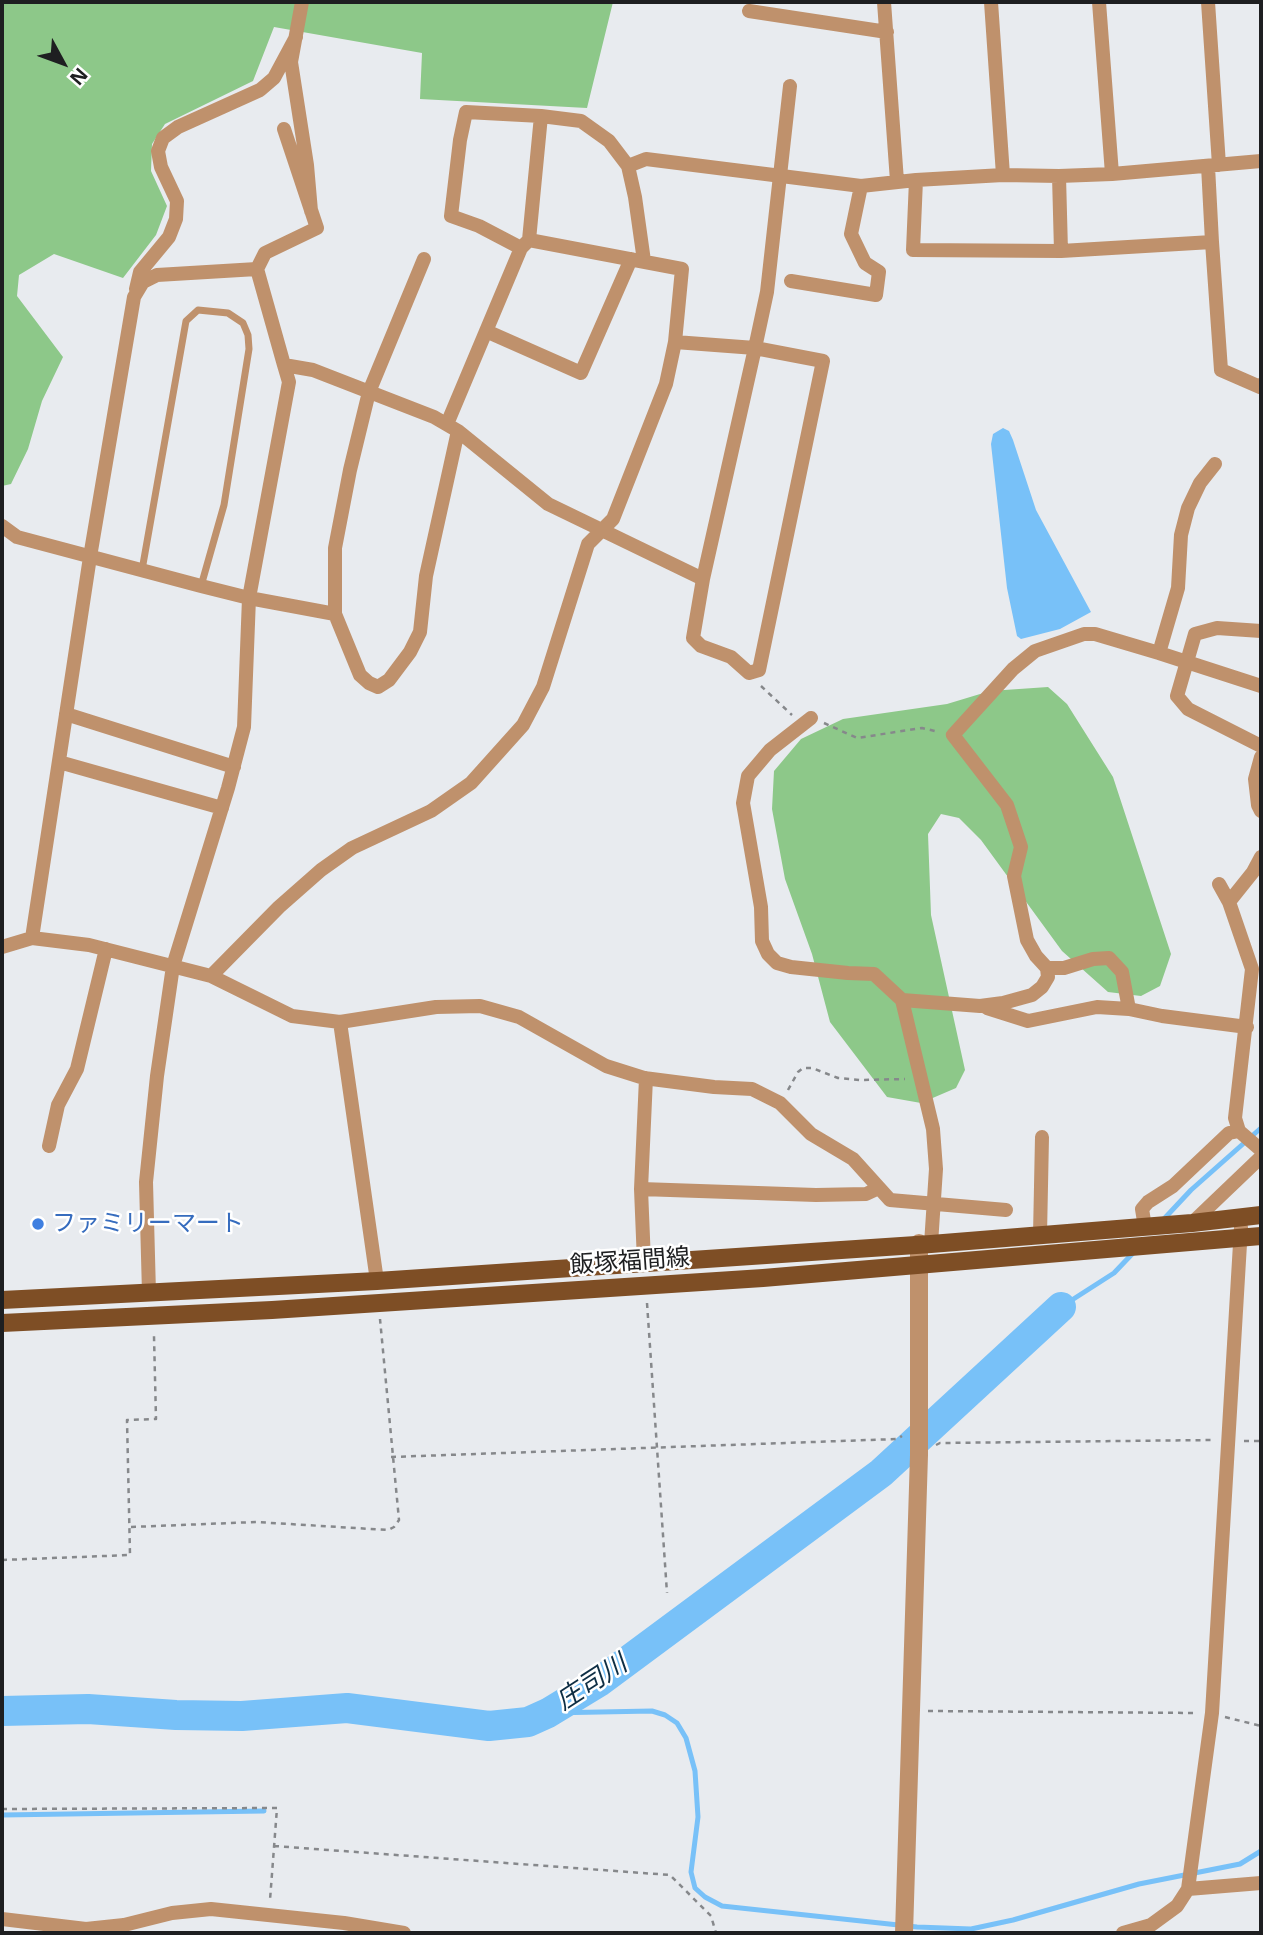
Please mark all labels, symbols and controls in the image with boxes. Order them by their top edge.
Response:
north arrow [28,28,98,98]
text: N [64,62,94,91]
place label: ファミリーマート [52,1210,244,1238]
marker: ファミリーマート [30,1216,46,1232]
street label: 飯塚福間線 [569,1243,691,1281]
water label: 庄司川 [551,1649,633,1717]

